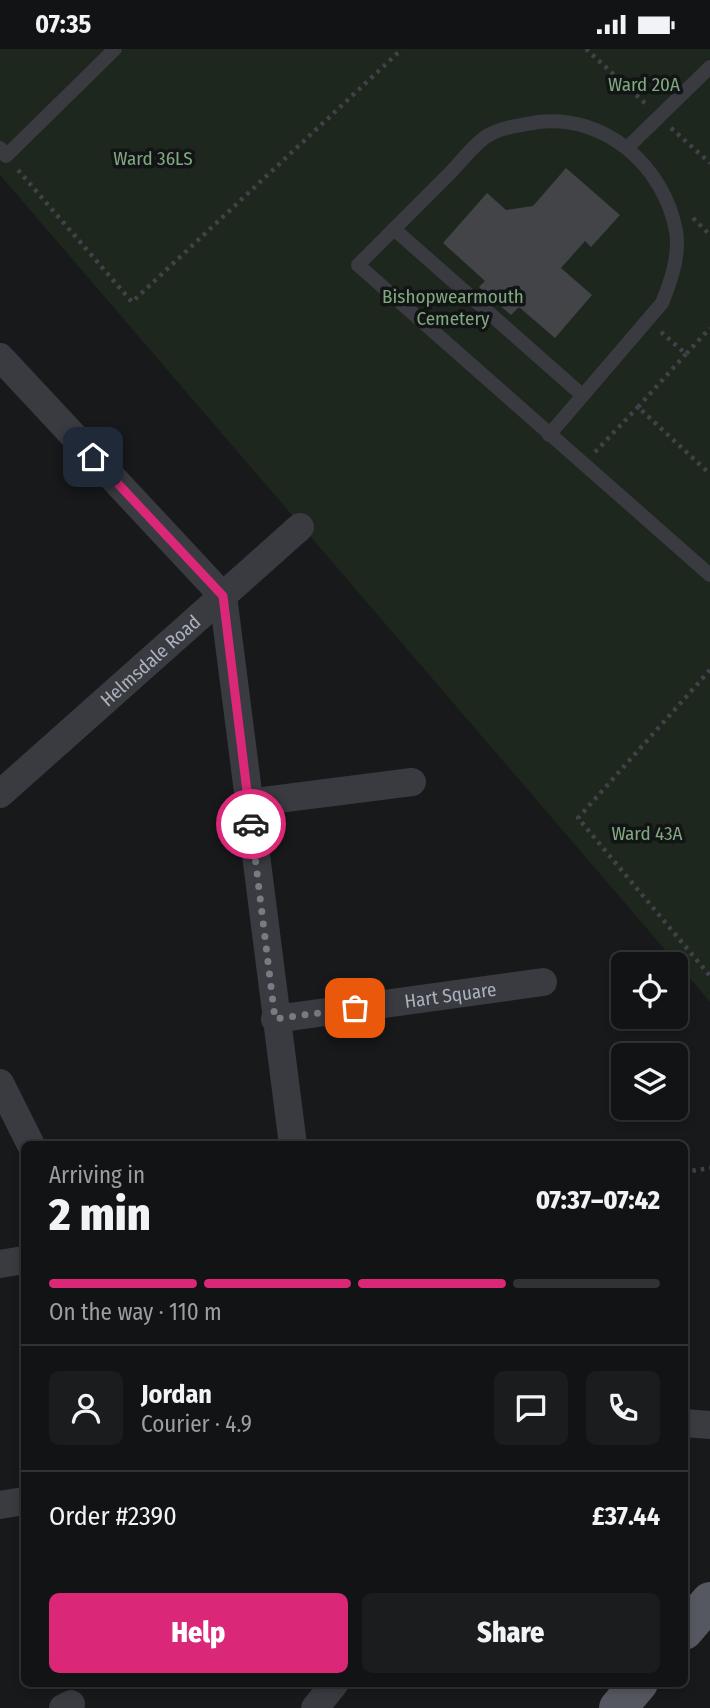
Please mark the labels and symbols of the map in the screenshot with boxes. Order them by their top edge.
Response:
park label: Ward 20A [608,73,680,96]
park label: Ward 36LS [113,147,193,170]
park label: Bishopwearmouth Cemetery [382,285,524,330]
pin [63,427,123,487]
street label: Helmsdale Road [95,610,205,711]
courier [216,789,286,859]
park label: Ward 43A [611,822,683,845]
street label: Hart Square [403,977,498,1013]
pin [325,978,385,1038]

